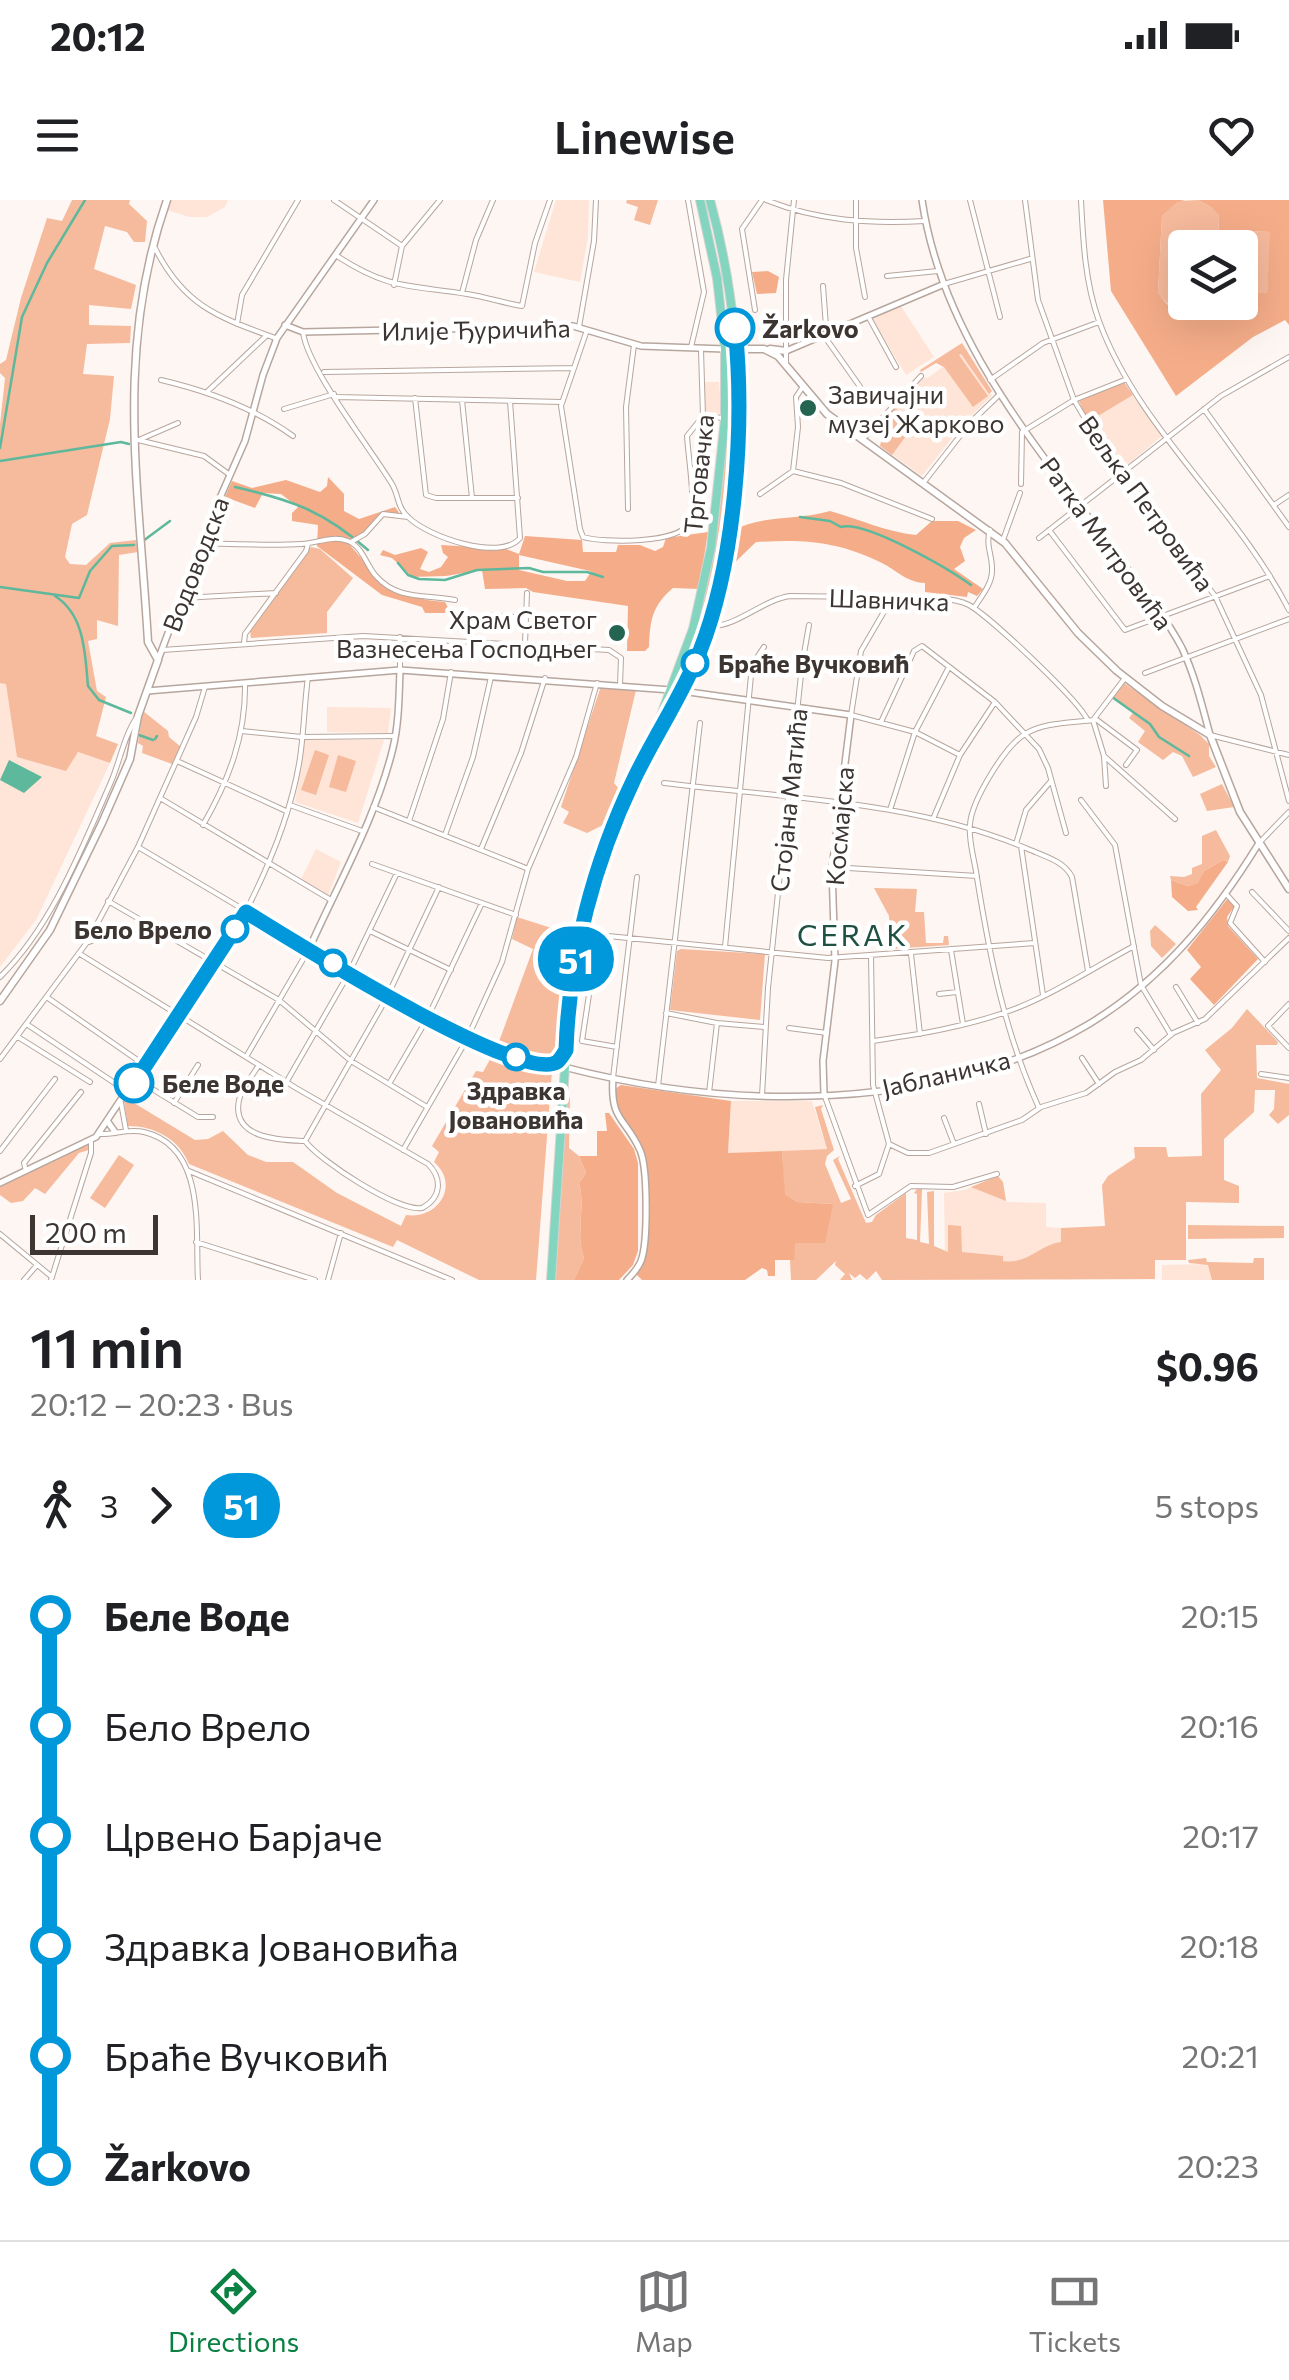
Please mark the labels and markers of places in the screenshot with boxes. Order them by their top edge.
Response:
marker: Žarkovo [716,309,754,347]
place label: Žarkovo [762,313,859,343]
place label: Завичајни музеј Жарково [828,379,1004,438]
marker: Завичајни музеј Жарково [797,397,819,419]
place label: Храм Светог Вазнесења Господњег [336,604,597,663]
marker: Храм Светог Вазнесења Господњег [606,622,628,644]
place label: Браће Вучковић [718,648,909,678]
marker: Браће Вучковић [682,650,708,676]
place label: Бело Врело [74,914,212,944]
marker: Бело Врело [222,916,248,942]
unlabelled marker [320,950,346,976]
marker: Здравка Јовановића [503,1044,529,1070]
marker: Беле Воде [115,1064,153,1102]
place label: Беле Воде [162,1068,284,1098]
place label: Здравка Јовановића [449,1075,583,1134]

